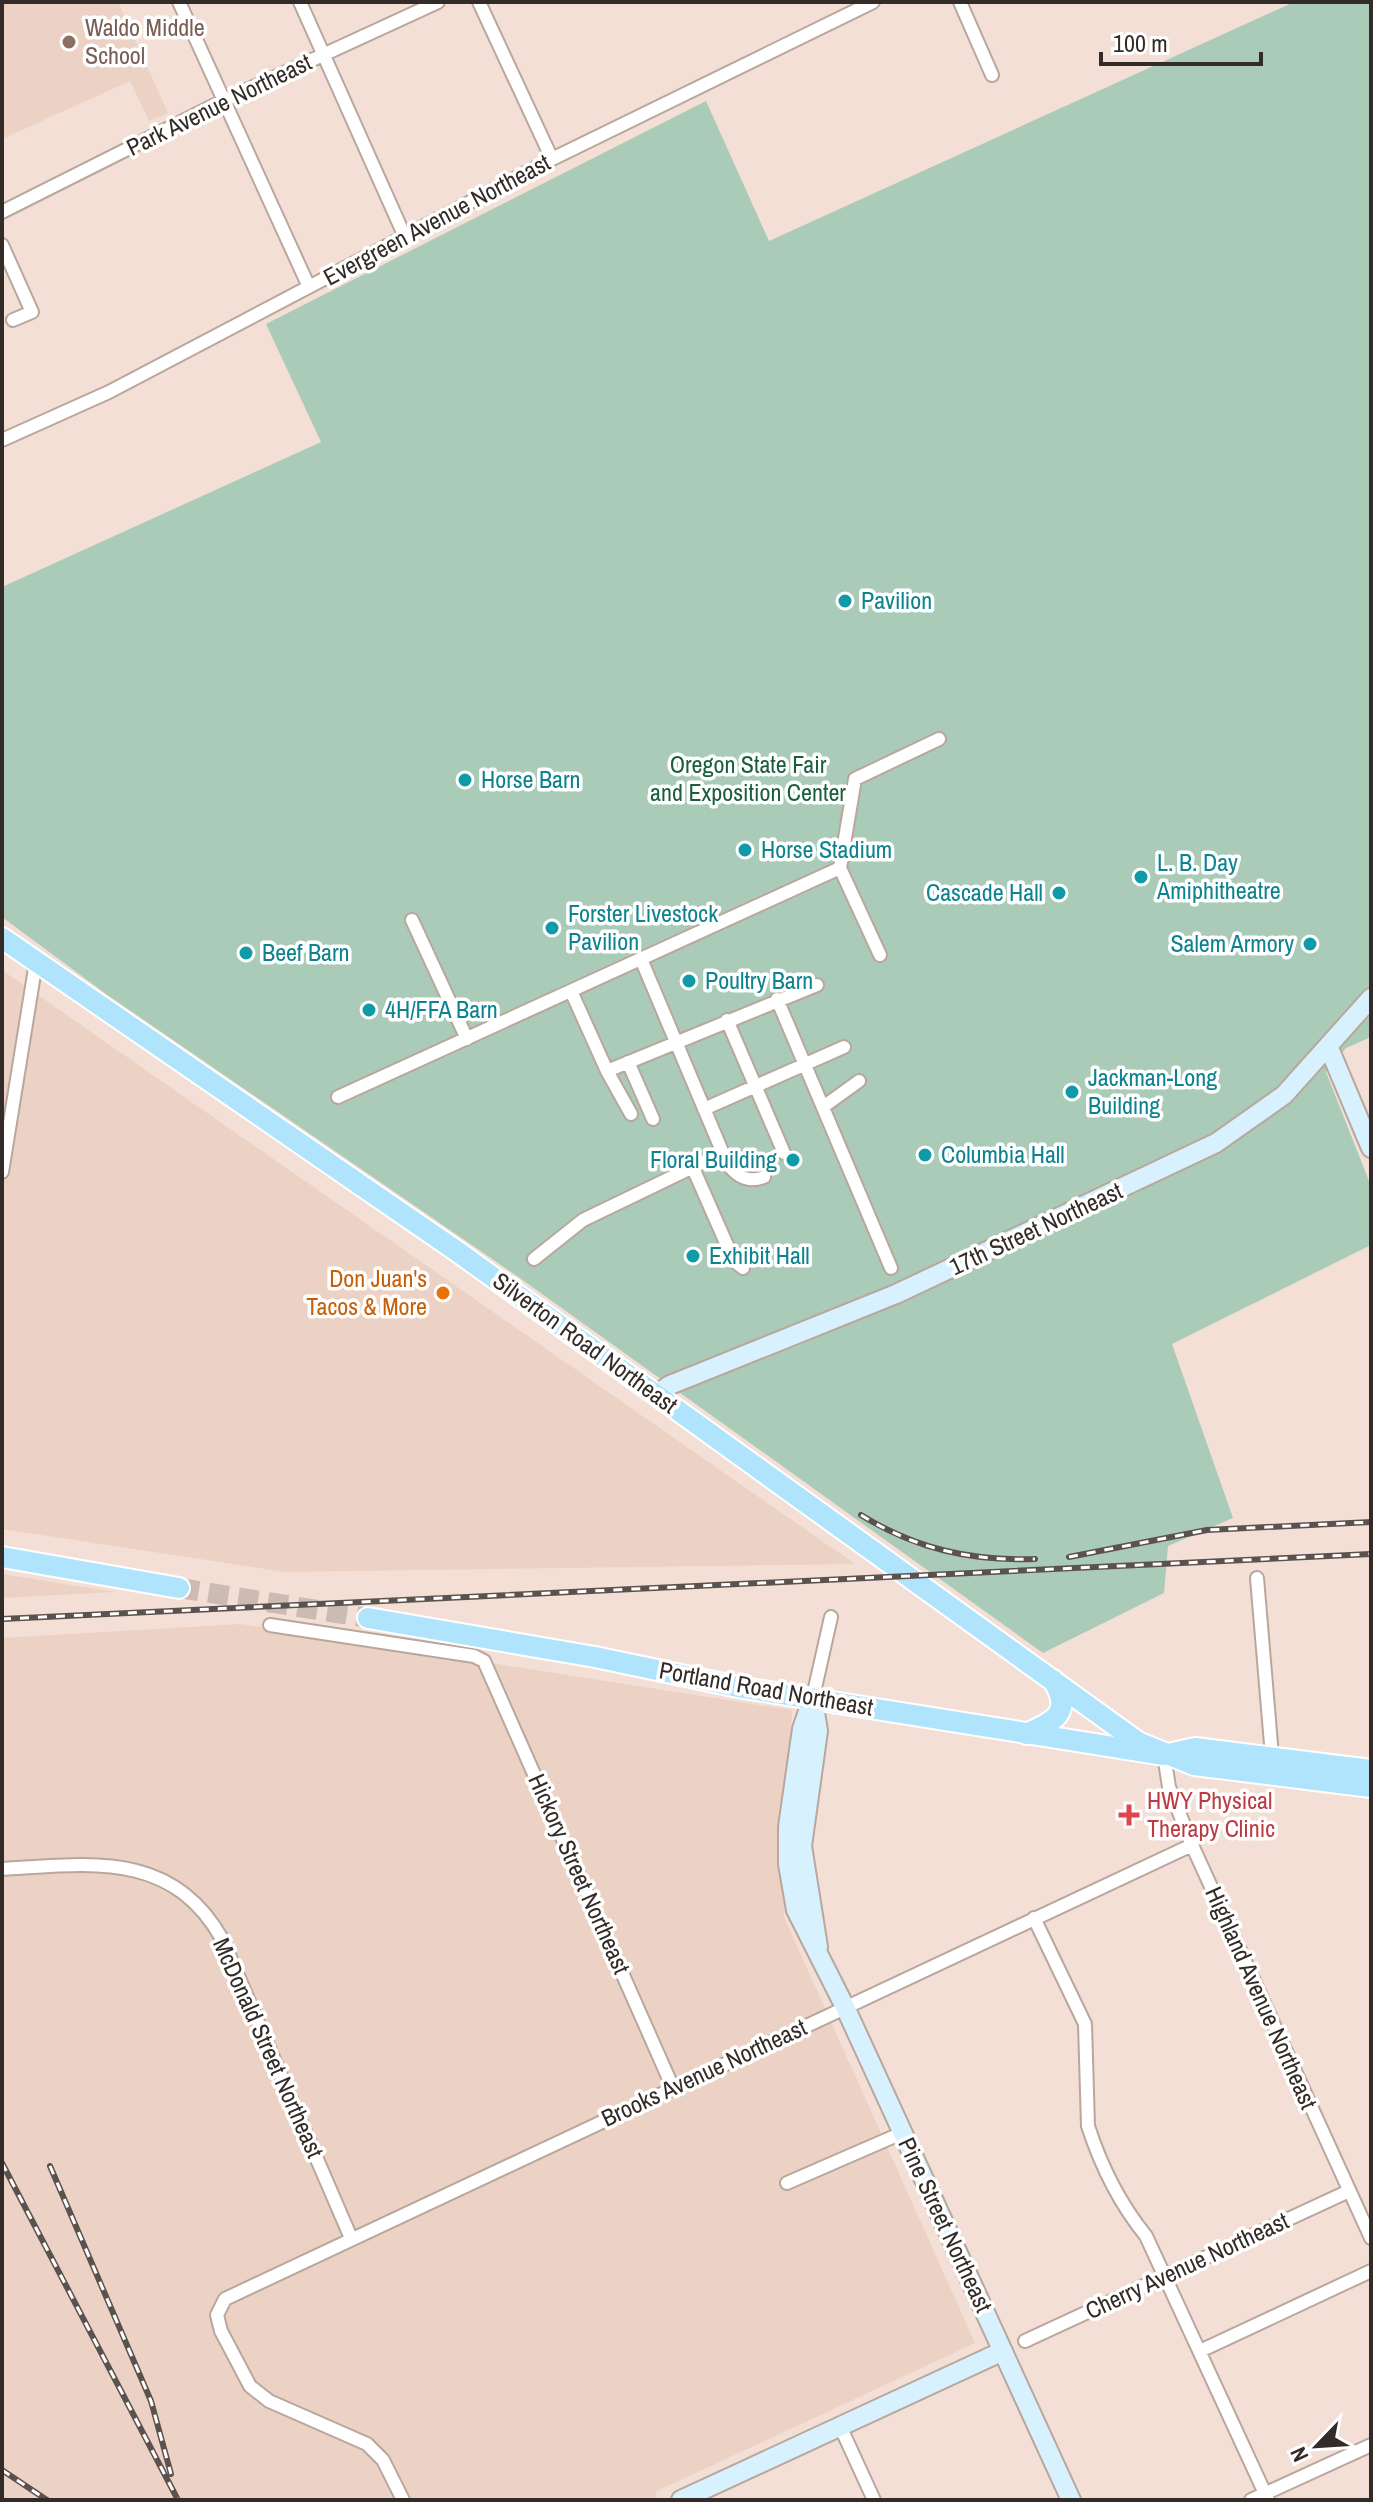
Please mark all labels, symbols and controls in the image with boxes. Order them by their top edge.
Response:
place label: Waldo Middle School [85,11,205,71]
scale bar [1101,16,1261,66]
text: 100 m [1113,27,1168,59]
marker: Waldo Middle School [60,33,78,51]
street label: Park Avenue Northeast [121,45,317,163]
street label: Evergreen Avenue Northeast [318,146,556,292]
place label: Pavilion [861,584,932,616]
marker: Pavilion [836,592,854,610]
park label: Oregon State Fair and Exposition Center [650,748,846,808]
place label: Horse Barn [481,763,581,795]
marker: Horse Barn [456,771,474,789]
place label: Horse Stadium [761,833,892,865]
marker: Horse Stadium [736,841,754,859]
place label: L. B. Day Amiphitheatre [1156,846,1281,906]
marker: L. B. Day Amiphitheatre [1132,868,1150,886]
place label: Cascade Hall [926,876,1043,908]
marker: Cascade Hall [1050,884,1068,902]
place label: Forster Livestock Pavilion [568,897,718,957]
marker: Forster Livestock Pavilion [543,919,561,937]
place label: Salem Armory [1170,927,1294,959]
marker: Salem Armory [1301,935,1319,953]
place label: Beef Barn [262,936,350,968]
marker: Beef Barn [237,944,255,962]
place label: Poultry Barn [705,964,813,996]
marker: Poultry Barn [680,972,698,990]
place label: 4H/FFA Barn [385,993,498,1025]
marker: 4H/FFA Barn [360,1001,378,1019]
place label: Jackman-Long Building [1088,1061,1217,1121]
marker: Jackman-Long Building [1063,1083,1081,1101]
place label: Columbia Hall [941,1138,1065,1170]
place label: Floral Building [650,1143,777,1175]
marker: Columbia Hall [916,1146,934,1164]
marker: Floral Building [784,1151,802,1169]
street label: 17th Street Northeast [944,1174,1128,1282]
place label: Exhibit Hall [709,1239,810,1271]
marker: Exhibit Hall [684,1247,702,1265]
place label: Don Juan's Tacos & More [306,1262,427,1322]
street label: Silverton Road Northeast [487,1264,685,1420]
marker: Don Juan's Tacos & More [434,1284,452,1302]
street label: Portland Road Northeast [657,1653,876,1723]
street label: Hickory Street Northeast [521,1769,639,1979]
place label: HWY Physical Therapy Clinic [1147,1784,1275,1844]
marker: HWY Physical Therapy Clinic [1118,1804,1140,1826]
street label: Highland Avenue Northeast [1198,1881,1326,2114]
street label: McDonald Street Northeast [206,1933,332,2163]
street label: Brooks Avenue Northeast [596,2010,812,2134]
street label: Pine Street Northeast [891,2132,1001,2318]
street label: Cherry Avenue Northeast [1080,2204,1294,2326]
north arrow [1277,2406,1357,2486]
text: N [1283,2442,1315,2467]

